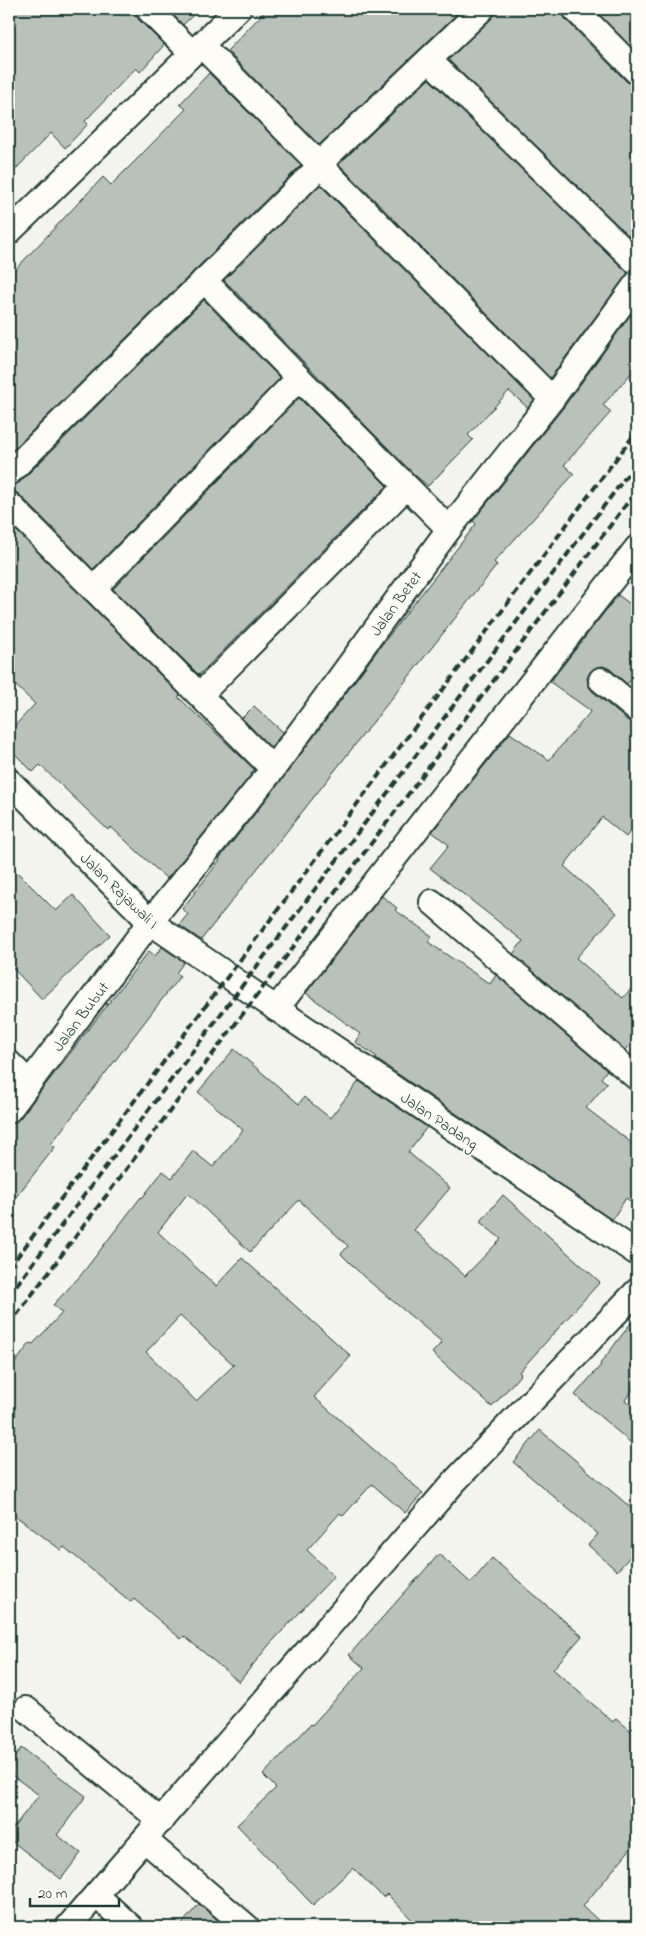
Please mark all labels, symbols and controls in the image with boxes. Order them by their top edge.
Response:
street label: Jalan Betet [365,566,429,642]
street label: Jalan Rajawali I [74,848,163,935]
street label: Jalan Bubut [47,977,116,1057]
street label: Jalan Padang [395,1087,483,1157]
scale bar [30,1876,119,1908]
text: 20 m [38,1883,68,1905]

